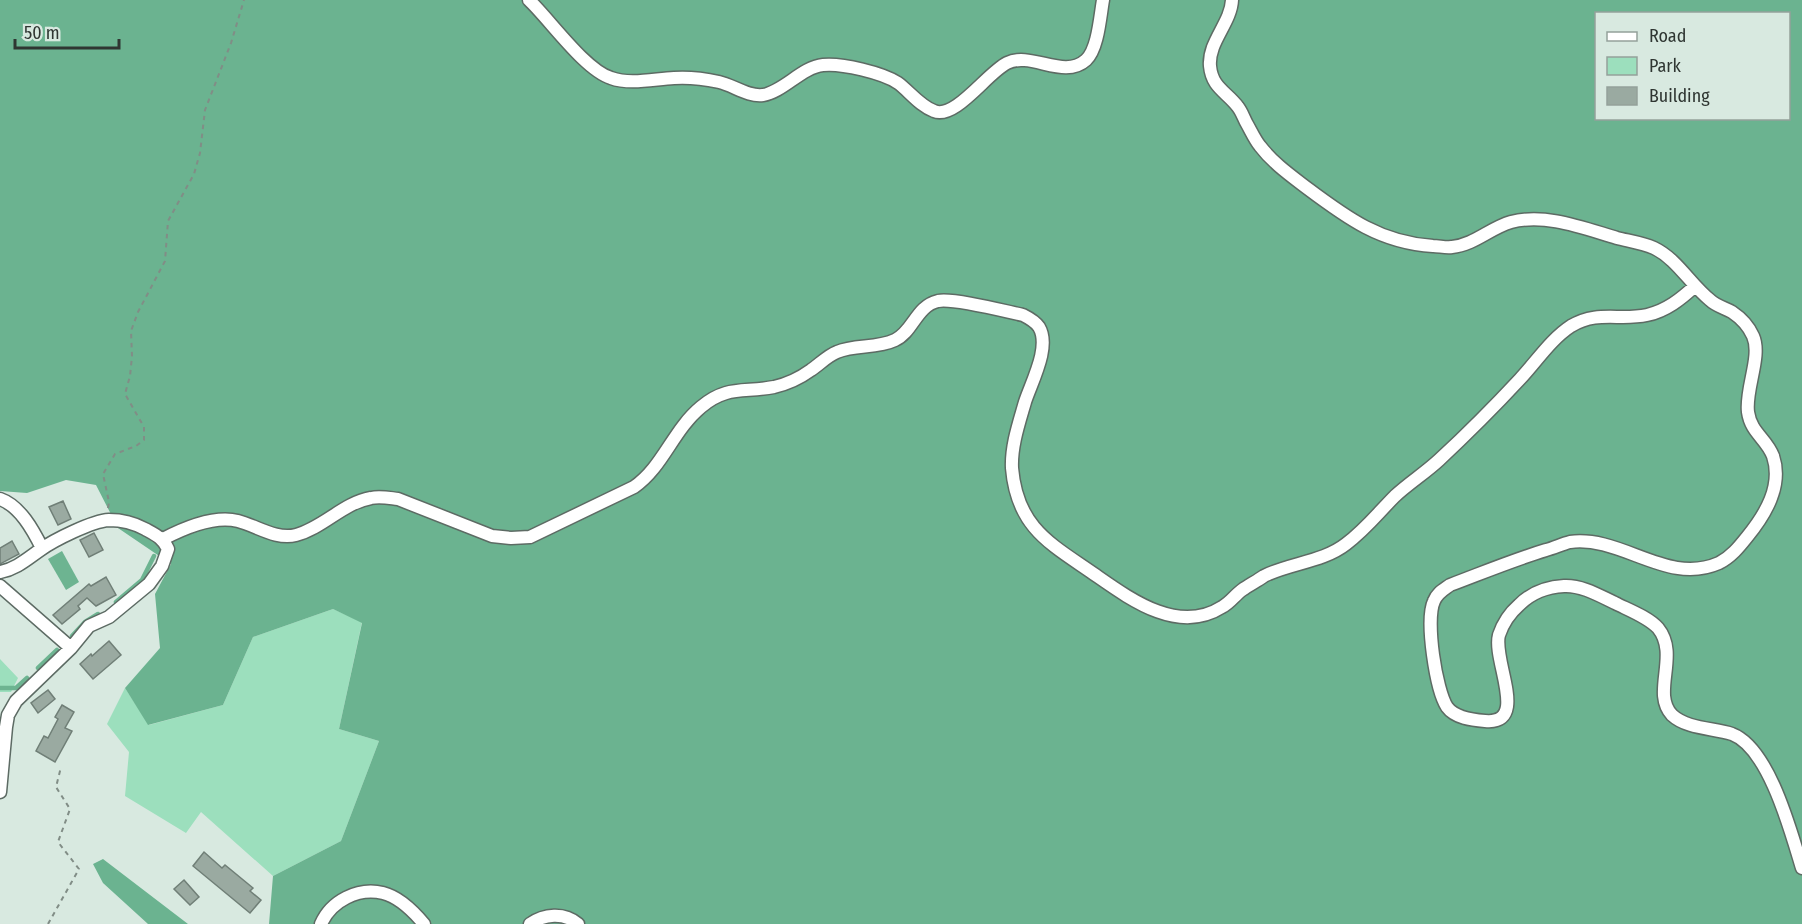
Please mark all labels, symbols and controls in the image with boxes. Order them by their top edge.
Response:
scale bar [15,12,118,50]
legend [1595,12,1790,120]
text: 50 m [24,22,60,44]
text: Road [1649,25,1686,47]
text: Park [1649,55,1682,77]
text: Building [1649,85,1710,107]

